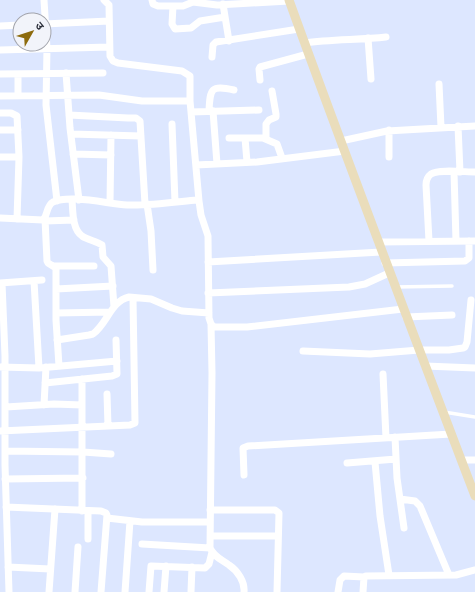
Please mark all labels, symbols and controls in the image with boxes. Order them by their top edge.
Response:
north arrow [12,12,52,52]
text: उ [32,19,47,33]

